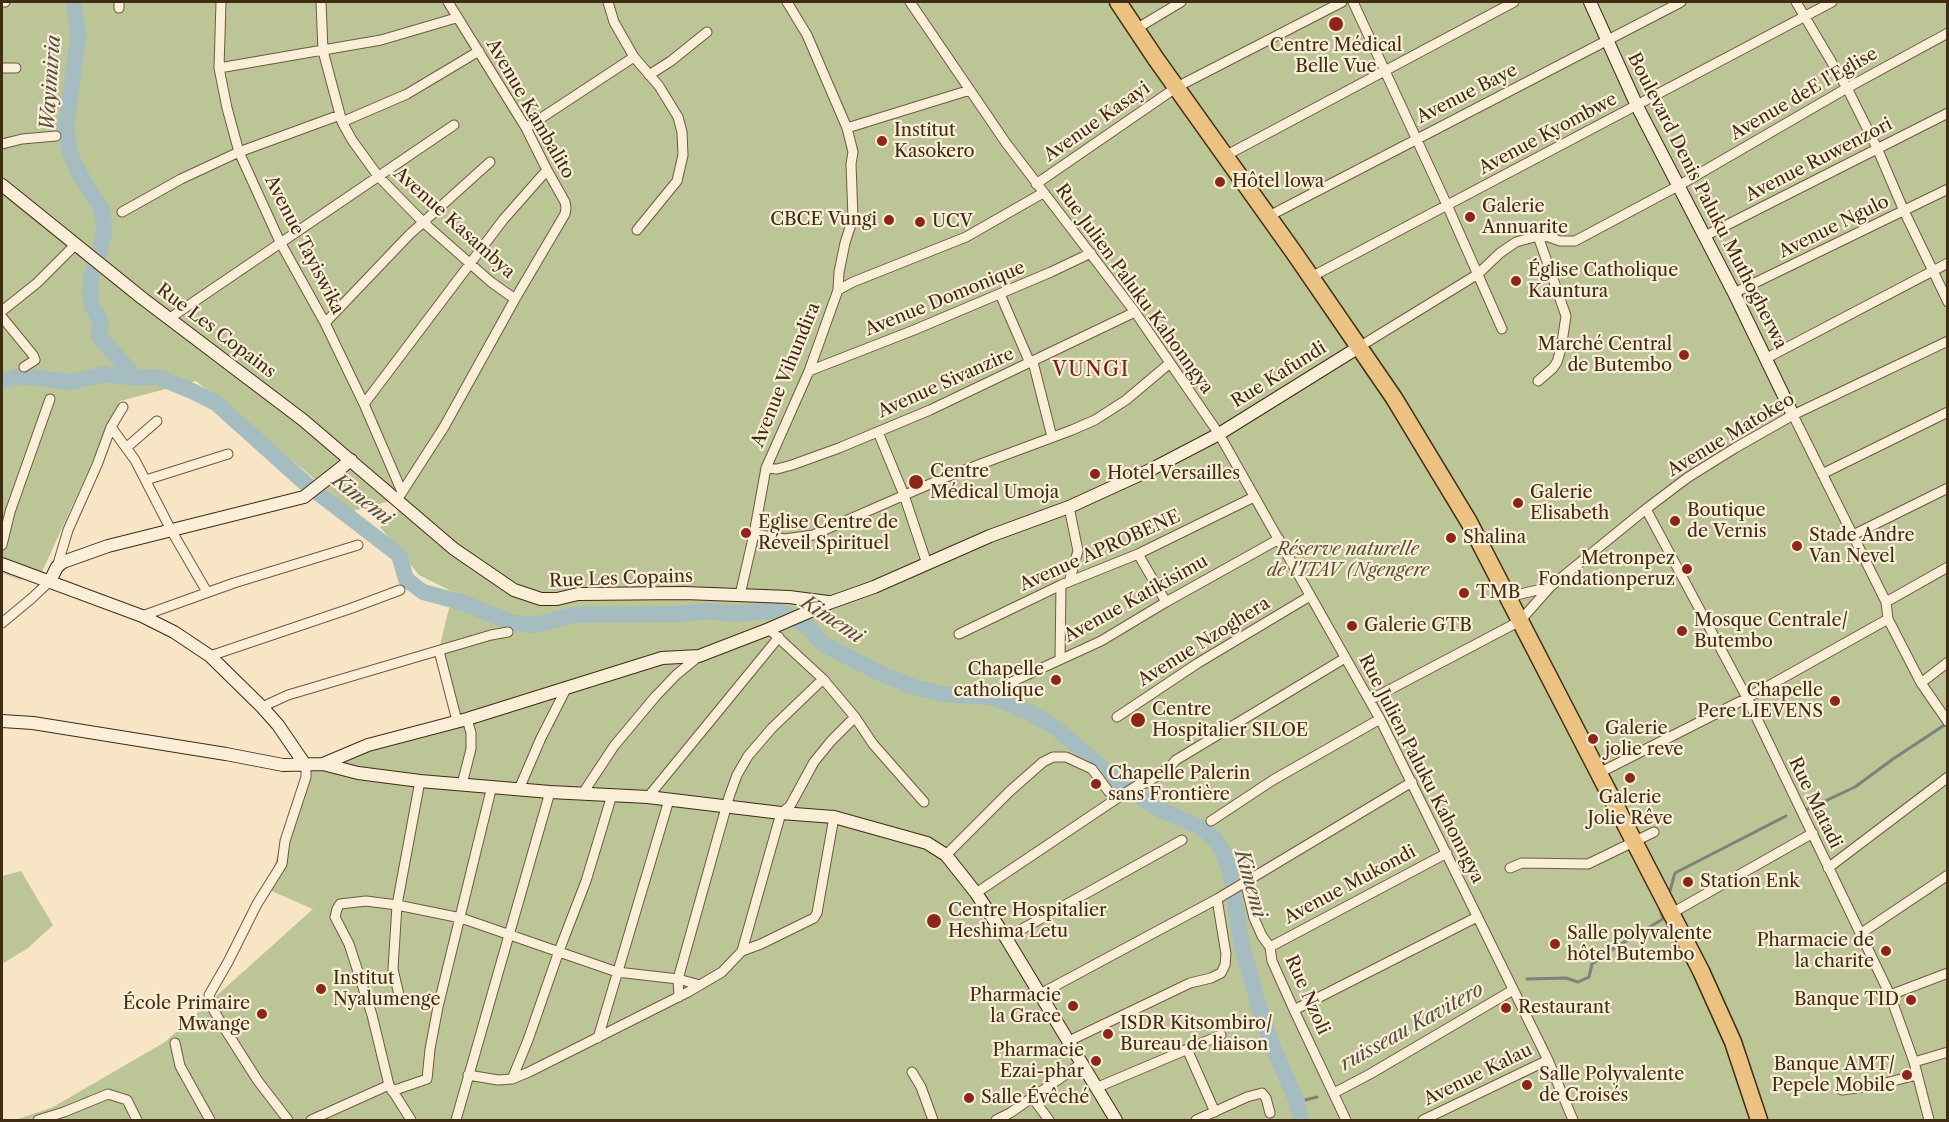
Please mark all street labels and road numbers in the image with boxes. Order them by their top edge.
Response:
street label: Avenue Kambalito [481,35,579,183]
street label: Avenue deE l'Eglise [1726,43,1882,145]
street label: Boulevard Denis Paluku Muthogherwa [1623,49,1791,353]
street label: Avenue Baye [1413,59,1521,129]
street label: Avenue Kasayi [1040,77,1154,167]
street label: Avenue Kyombwe [1475,88,1621,180]
street label: Avenue Ruwenzori [1742,114,1896,206]
street label: Avenue Kasambya [389,163,519,283]
street label: Avenue Tayiswika [260,172,348,318]
street label: Rue Julien Paluku Kahonngya [1051,180,1217,398]
street label: Avenue Ngulo [1775,191,1893,263]
street label: Avenue Domonique [862,257,1028,341]
street label: Rue Les Copains [152,279,280,383]
street label: Avenue Vihundira [747,299,825,451]
street label: Rue Kafundi [1228,337,1330,413]
street label: Avenue Sivanzire [874,343,1018,423]
street label: Avenue Matokeo [1663,389,1799,481]
street label: Avenue APROBENE [1016,506,1184,596]
street label: Avenue Katikisimu [1060,550,1212,648]
street label: Rue Les Copains [549,566,693,592]
street label: Avenue Nzoghera [1134,593,1274,691]
street label: Rue Julien Paluku Kahonngya [1354,651,1488,887]
street label: Rue Matadi [1784,754,1846,852]
street label: Avenue Mukondi [1280,841,1420,929]
street label: Rue Nzoli [1280,952,1334,1038]
street label: Avenue Kalau [1420,1039,1536,1111]

